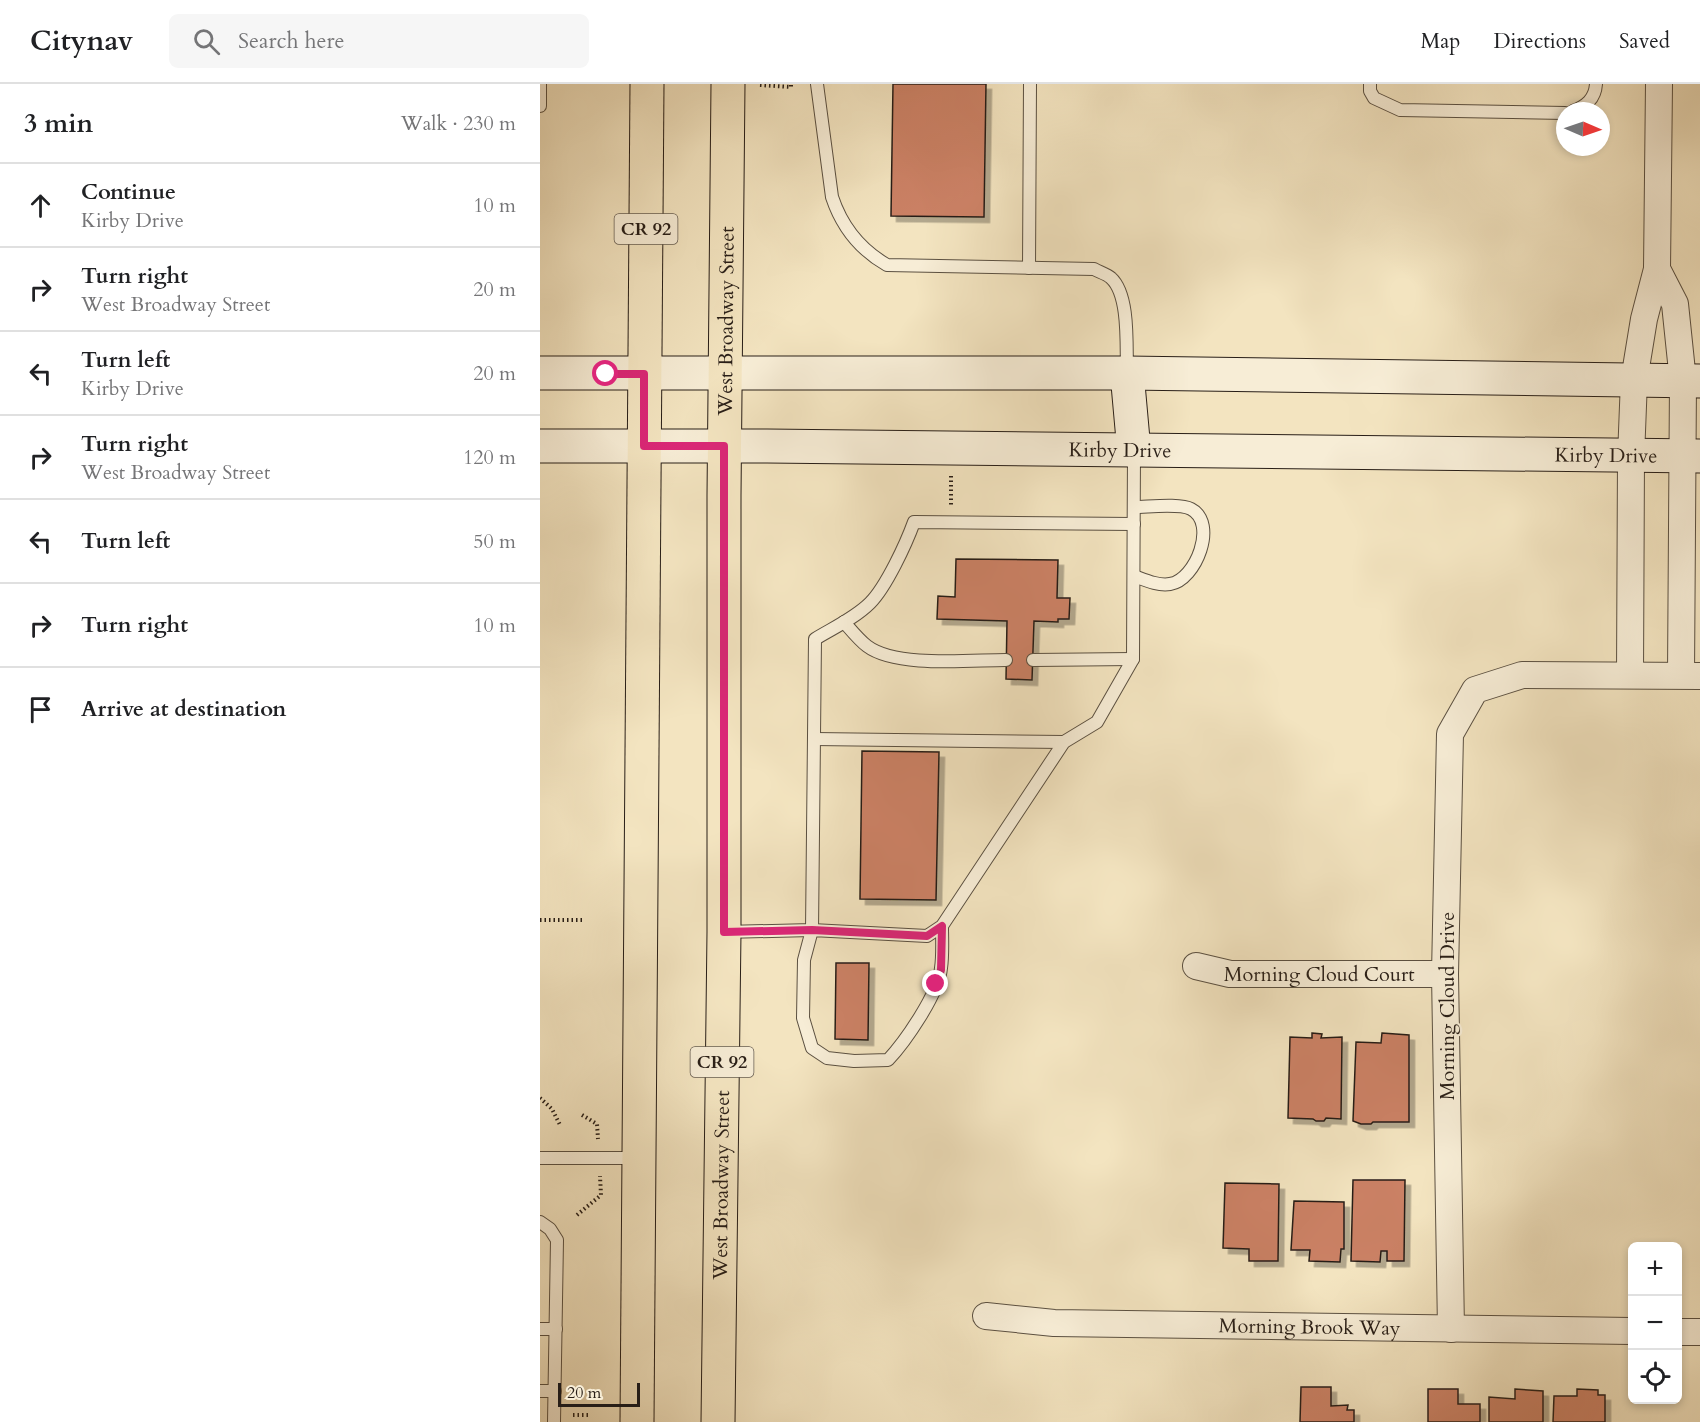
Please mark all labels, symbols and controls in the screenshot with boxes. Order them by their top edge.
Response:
search box [169,14,589,68]
text: Citynav [30,22,133,60]
icon: search [190,25,223,58]
text: Search here [238,26,345,56]
text: Map [1420,27,1460,56]
text: Directions [1493,27,1586,56]
text: Saved [1619,27,1670,56]
north arrow [1556,102,1610,156]
text: 3 min [24,106,93,141]
text: Walk · 230 m [401,110,516,137]
text: Continue [81,177,176,207]
icon: ahead [24,189,57,222]
text: 10 m [473,192,516,219]
text: Kirby Drive [81,207,184,234]
road number: CR 92 [614,214,678,244]
street label: West Broadway Street [712,226,741,417]
text: Turn right [81,261,188,291]
icon: right [24,273,57,306]
text: 20 m [473,276,516,303]
text: West Broadway Street [81,291,270,318]
text: Turn left [81,345,170,375]
icon: left [24,357,57,390]
text: 20 m [473,360,516,387]
route start [592,360,618,386]
text: Kirby Drive [81,375,184,402]
text: Turn right [81,429,188,459]
street label: Kirby Drive [1068,436,1172,464]
icon: right [24,441,57,474]
street label: Kirby Drive [1554,441,1658,470]
text: 120 m [463,444,516,471]
text: West Broadway Street [81,459,270,486]
icon: left [24,525,57,558]
text: Turn left [81,526,170,556]
text: 50 m [473,528,516,555]
icon: right [24,609,57,642]
text: Turn right [81,610,188,640]
text: 10 m [473,612,516,639]
icon: arrive [24,693,57,726]
text: Arrive at destination [81,694,286,724]
street label: Morning Cloud Drive [1434,912,1461,1100]
street label: Morning Cloud Court [1224,961,1415,988]
route end [922,970,948,996]
road number: CR 92 [690,1047,753,1077]
street label: West Broadway Street [707,1089,736,1281]
map controls [1628,1242,1682,1404]
button: + [1628,1242,1682,1296]
button: − [1628,1296,1682,1350]
street label: Morning Brook Way [1219,1312,1401,1342]
button: locate [1628,1350,1682,1404]
scale bar [558,1380,640,1408]
text: 20 m [567,1382,601,1404]

